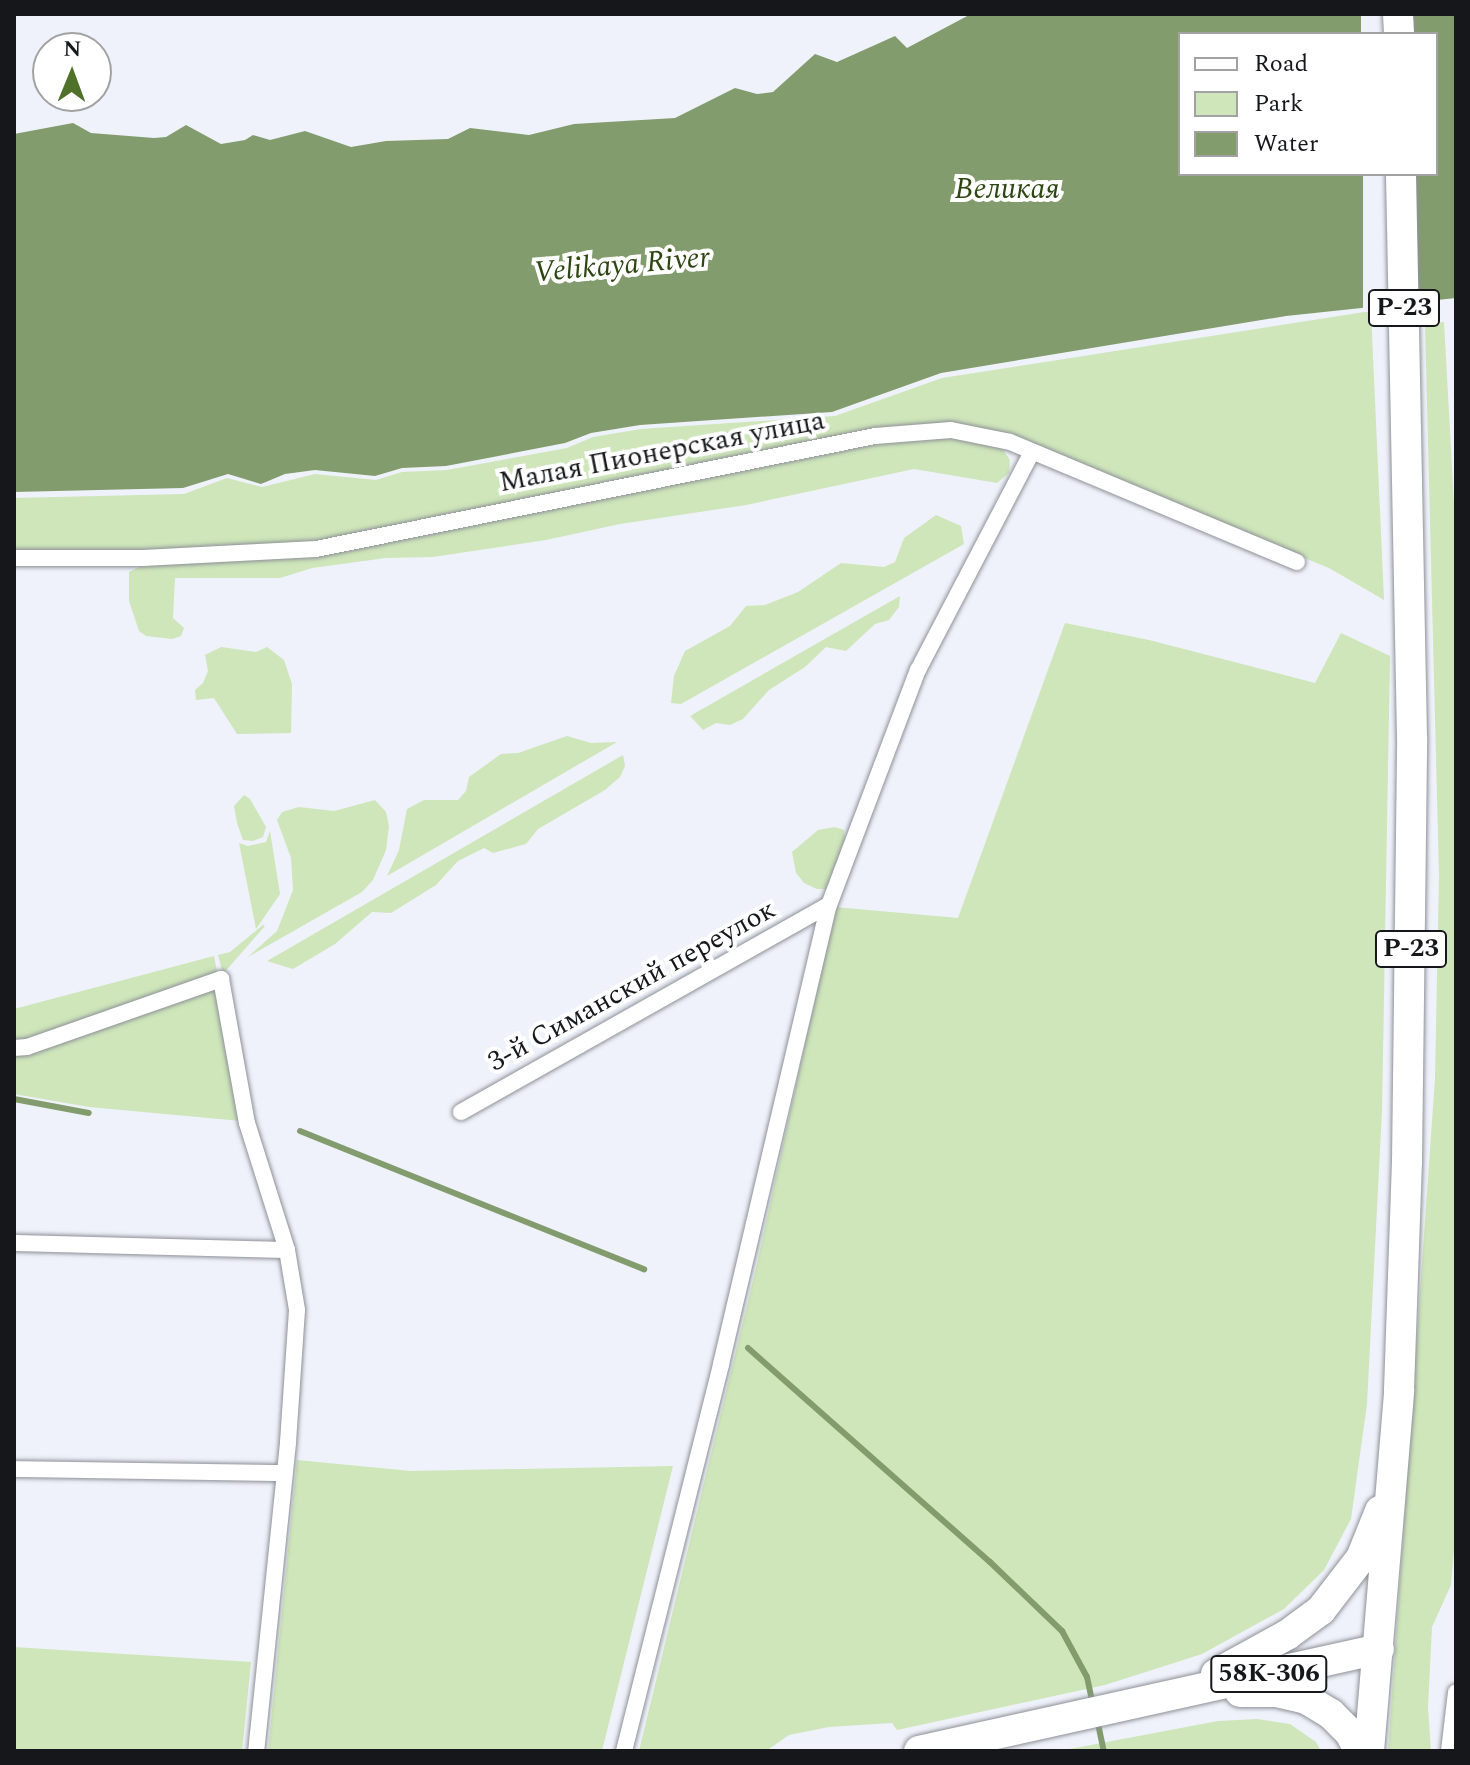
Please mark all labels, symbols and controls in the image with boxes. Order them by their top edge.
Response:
north arrow [32,32,112,112]
legend [1178,32,1438,176]
text: N [63,33,82,66]
text: Road [1254,46,1308,82]
text: Park [1254,86,1304,122]
text: Water [1254,126,1318,162]
water label: Великая [954,171,1060,207]
water label: Velikaya River [533,239,711,291]
road number: Р-23 [1366,286,1442,330]
street label: Малая Пионерская улица [496,404,828,500]
street label: 3-й Симанский переулок [482,893,782,1079]
road number: Р-23 [1373,927,1449,971]
road number: 58К-306 [1209,1652,1329,1696]

